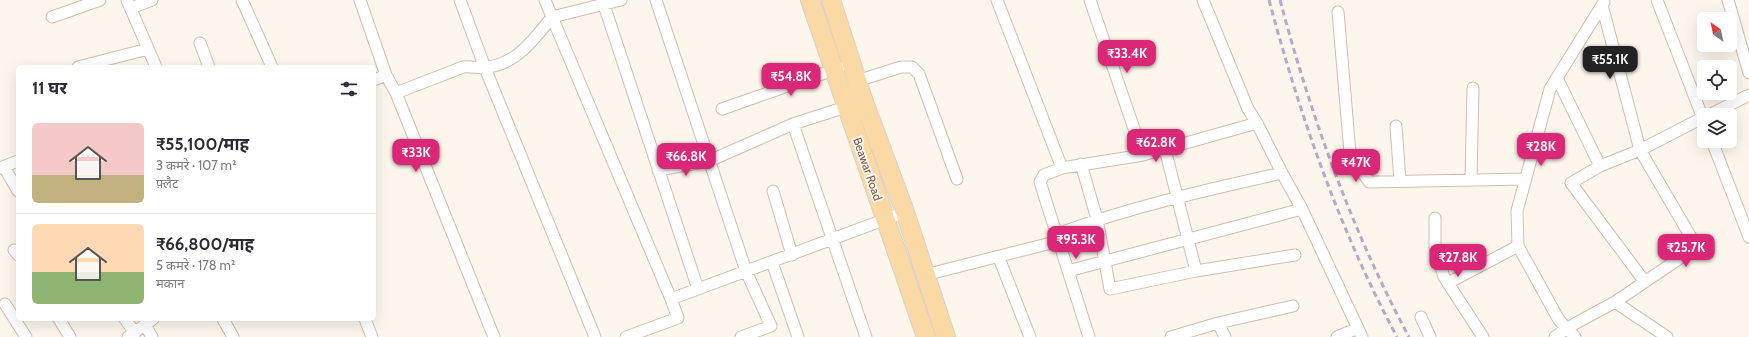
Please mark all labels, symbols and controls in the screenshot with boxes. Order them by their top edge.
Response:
north arrow [1697,12,1737,52]
map controls [1697,12,1737,148]
pin: ₹33.4K [1094,40,1160,74]
text: ₹33.4K [1107,45,1147,61]
pin: ₹55.1K [1577,46,1643,80]
text: ₹55.1K [1592,51,1628,67]
button: locate [1697,60,1737,100]
pin: ₹54.8K [758,63,824,97]
text: ₹54.8K [770,68,812,84]
text: 11 घर [32,78,67,98]
icon: filters [338,78,360,100]
button: layers [1697,108,1737,148]
pin: ₹62.8K [1123,129,1189,163]
pin: ₹28K [1517,133,1565,167]
text: ₹55,100/माह [156,134,249,154]
text: ₹62.8K [1136,134,1176,150]
street label: Beawar Road [850,135,886,203]
text: ₹28K [1526,138,1556,154]
icon: home [64,139,112,187]
pin: ₹33K [392,139,440,173]
pin: ₹66.8K [653,143,719,177]
text: ₹33K [401,144,431,160]
text: ₹66.8K [666,148,706,164]
pin: ₹47K [1332,149,1380,183]
text: ₹47K [1341,154,1371,170]
text: 3 कमरे · 107 m² [156,157,236,173]
text: फ़्लैट [156,175,179,191]
pin: ₹95.3K [1043,226,1109,260]
text: ₹95.3K [1056,231,1096,247]
text: ₹66,800/माह [156,234,254,254]
pin: ₹25.7K [1653,234,1719,268]
text: ₹25.7K [1667,239,1705,255]
icon: home [64,240,112,288]
pin: ₹27.8K [1425,244,1491,278]
text: ₹27.8K [1438,249,1478,265]
text: 5 कमरे · 178 m² [156,257,235,273]
text: मकान [156,275,184,291]

